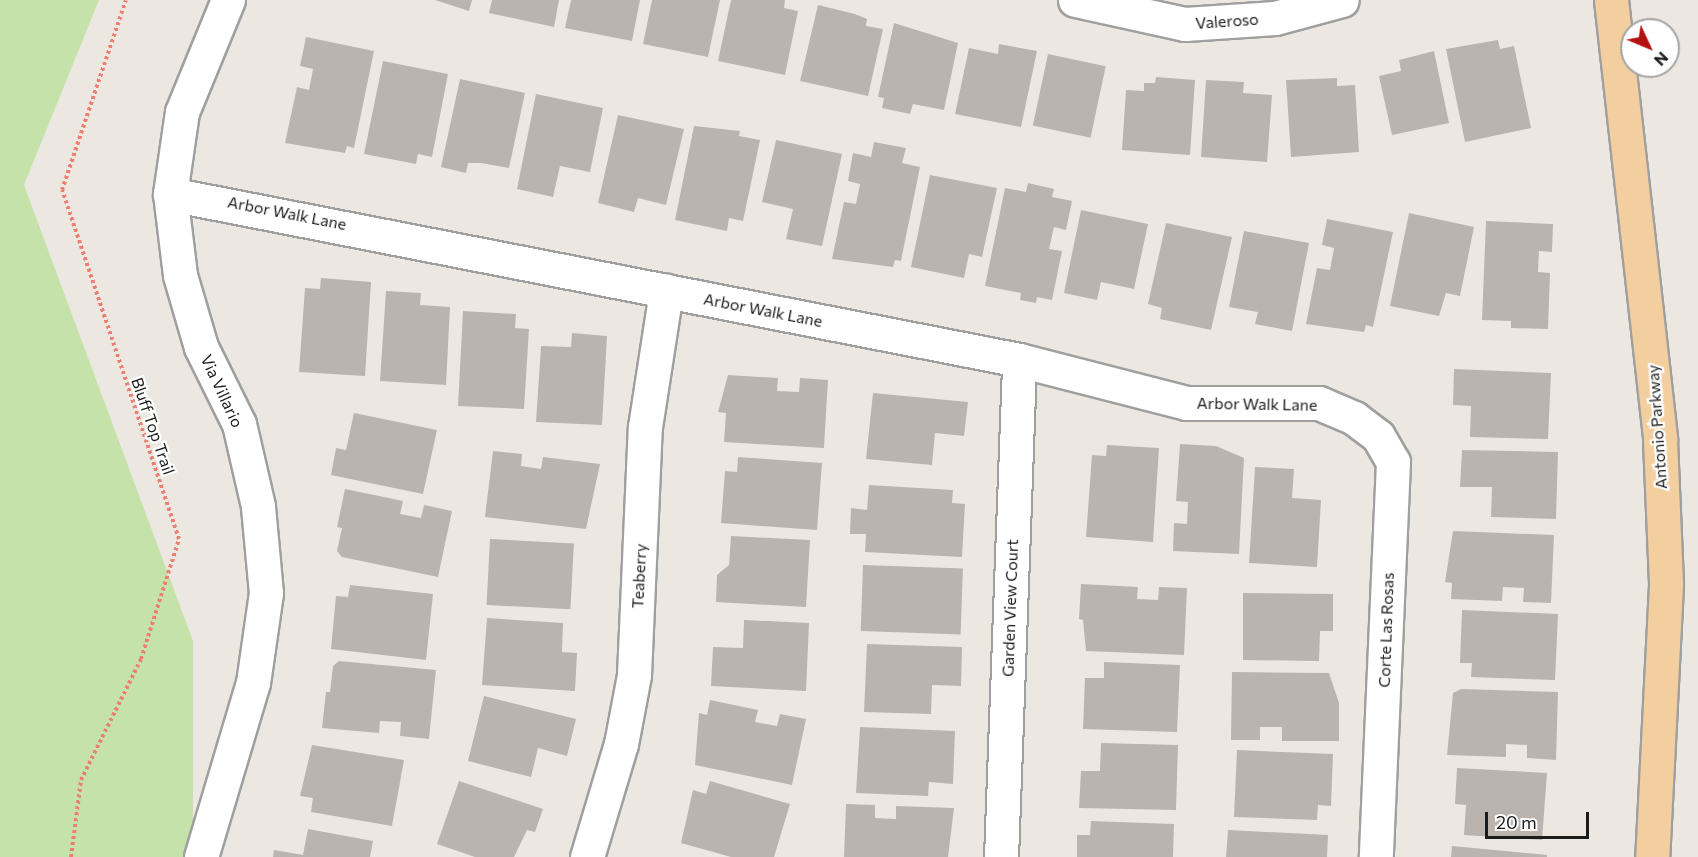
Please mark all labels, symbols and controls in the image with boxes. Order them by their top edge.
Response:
street label: Valeroso [1195,9,1259,33]
north arrow [1620,18,1680,78]
text: N [1651,49,1673,70]
street label: Arbor Walk Lane [226,192,348,234]
street label: Arbor Walk Lane [702,289,824,331]
street label: Via Villario [197,352,247,430]
street label: Antonio Parkway [1643,364,1671,490]
street label: Bluff Top Trail [127,375,179,477]
street label: Arbor Walk Lane [1196,393,1318,415]
street label: Garden View Court [998,539,1022,677]
street label: Teaberry [628,543,650,609]
street label: Corte Las Rosas [1374,572,1398,688]
scale bar [1488,800,1592,838]
text: 20 m [1496,811,1537,833]

